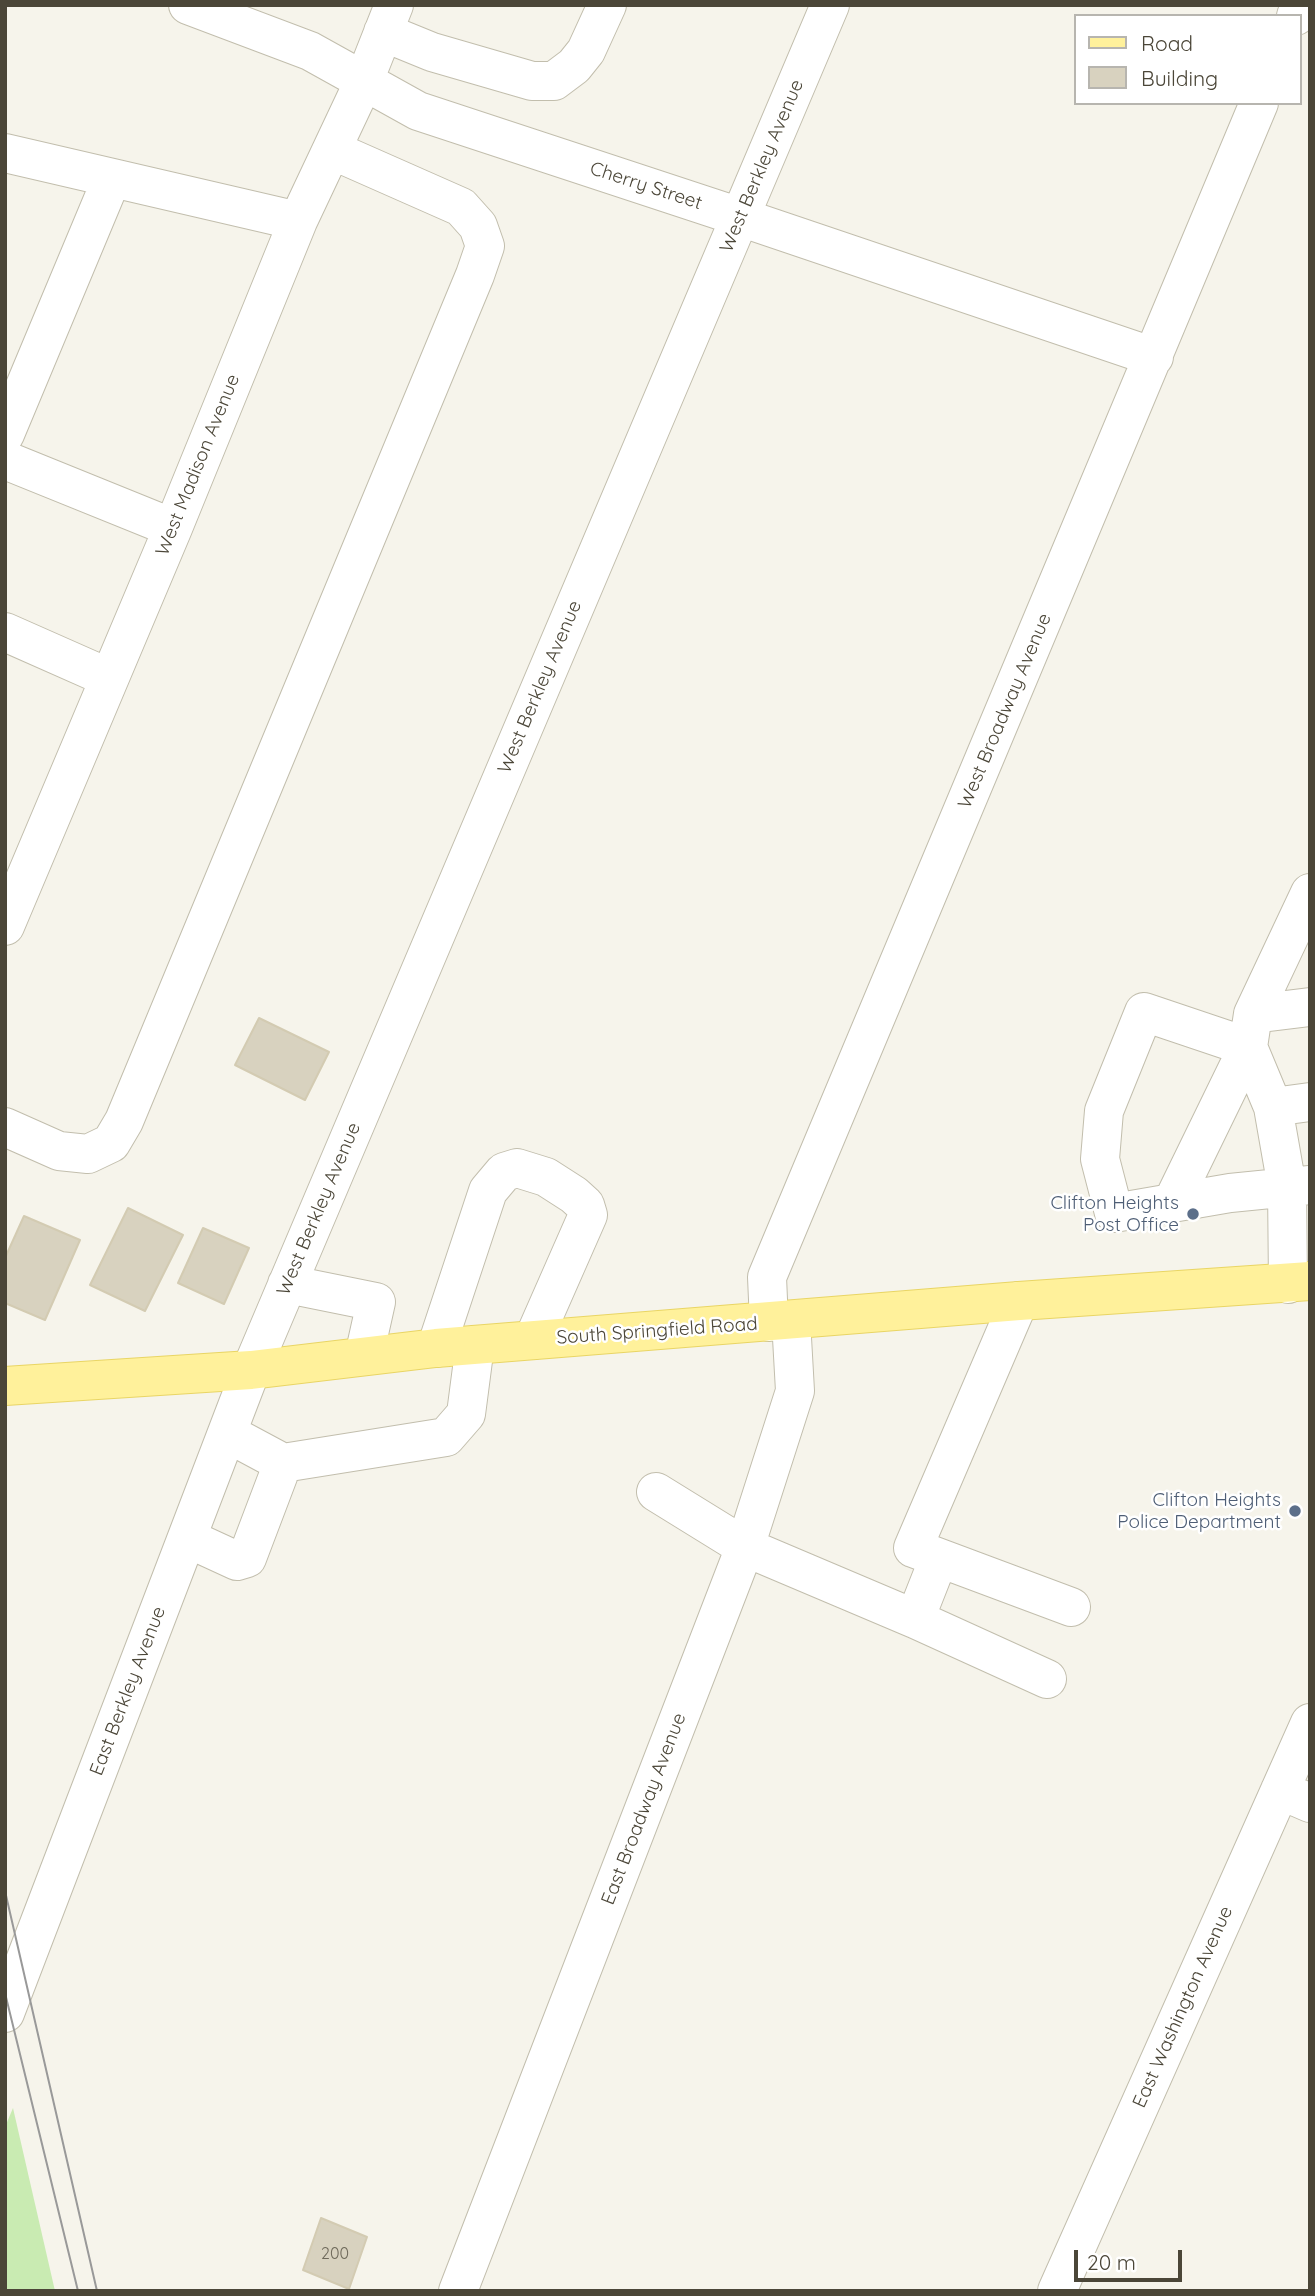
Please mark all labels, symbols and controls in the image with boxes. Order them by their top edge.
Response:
legend [1074,14,1301,105]
text: Road [1141,30,1193,56]
text: Building [1141,65,1218,91]
street label: West Berkley Avenue [715,76,809,256]
street label: Cherry Street [587,157,705,215]
street label: West Madison Avenue [151,371,245,559]
street label: West Berkley Avenue [493,597,587,777]
street label: West Broadway Avenue [953,610,1057,812]
street label: West Berkley Avenue [272,1119,366,1299]
place label: Clifton Heights Post Office [1050,1192,1179,1236]
marker: Clifton Heights Post Office [1185,1206,1201,1222]
street label: South Springfield Road [556,1313,758,1349]
place label: Clifton Heights Police Department [1117,1489,1281,1533]
marker: Clifton Heights Police Department [1287,1503,1303,1519]
street label: East Berkley Avenue [85,1603,171,1779]
street label: East Broadway Avenue [597,1710,691,1908]
street label: East Washington Avenue [1128,1903,1238,2111]
scale bar [1077,2236,1186,2280]
house number: 200 [321,2244,349,2264]
text: 20 m [1087,2249,1136,2275]

